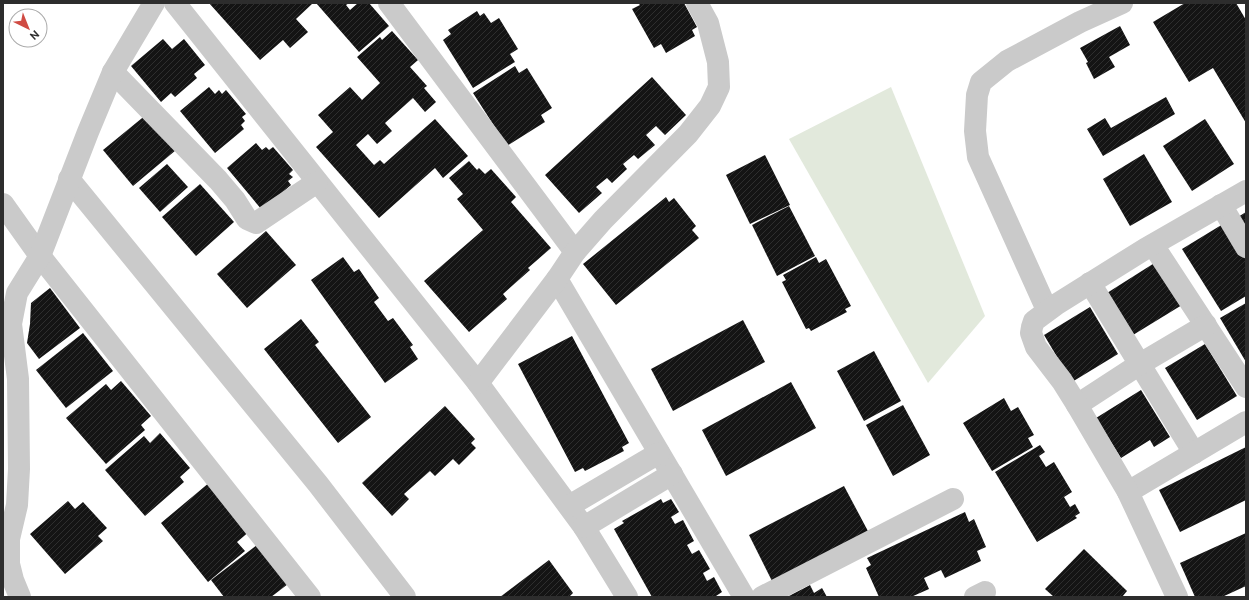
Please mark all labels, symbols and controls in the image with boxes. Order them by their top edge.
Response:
north arrow [8,8,48,48]
text: N [28,28,42,43]

